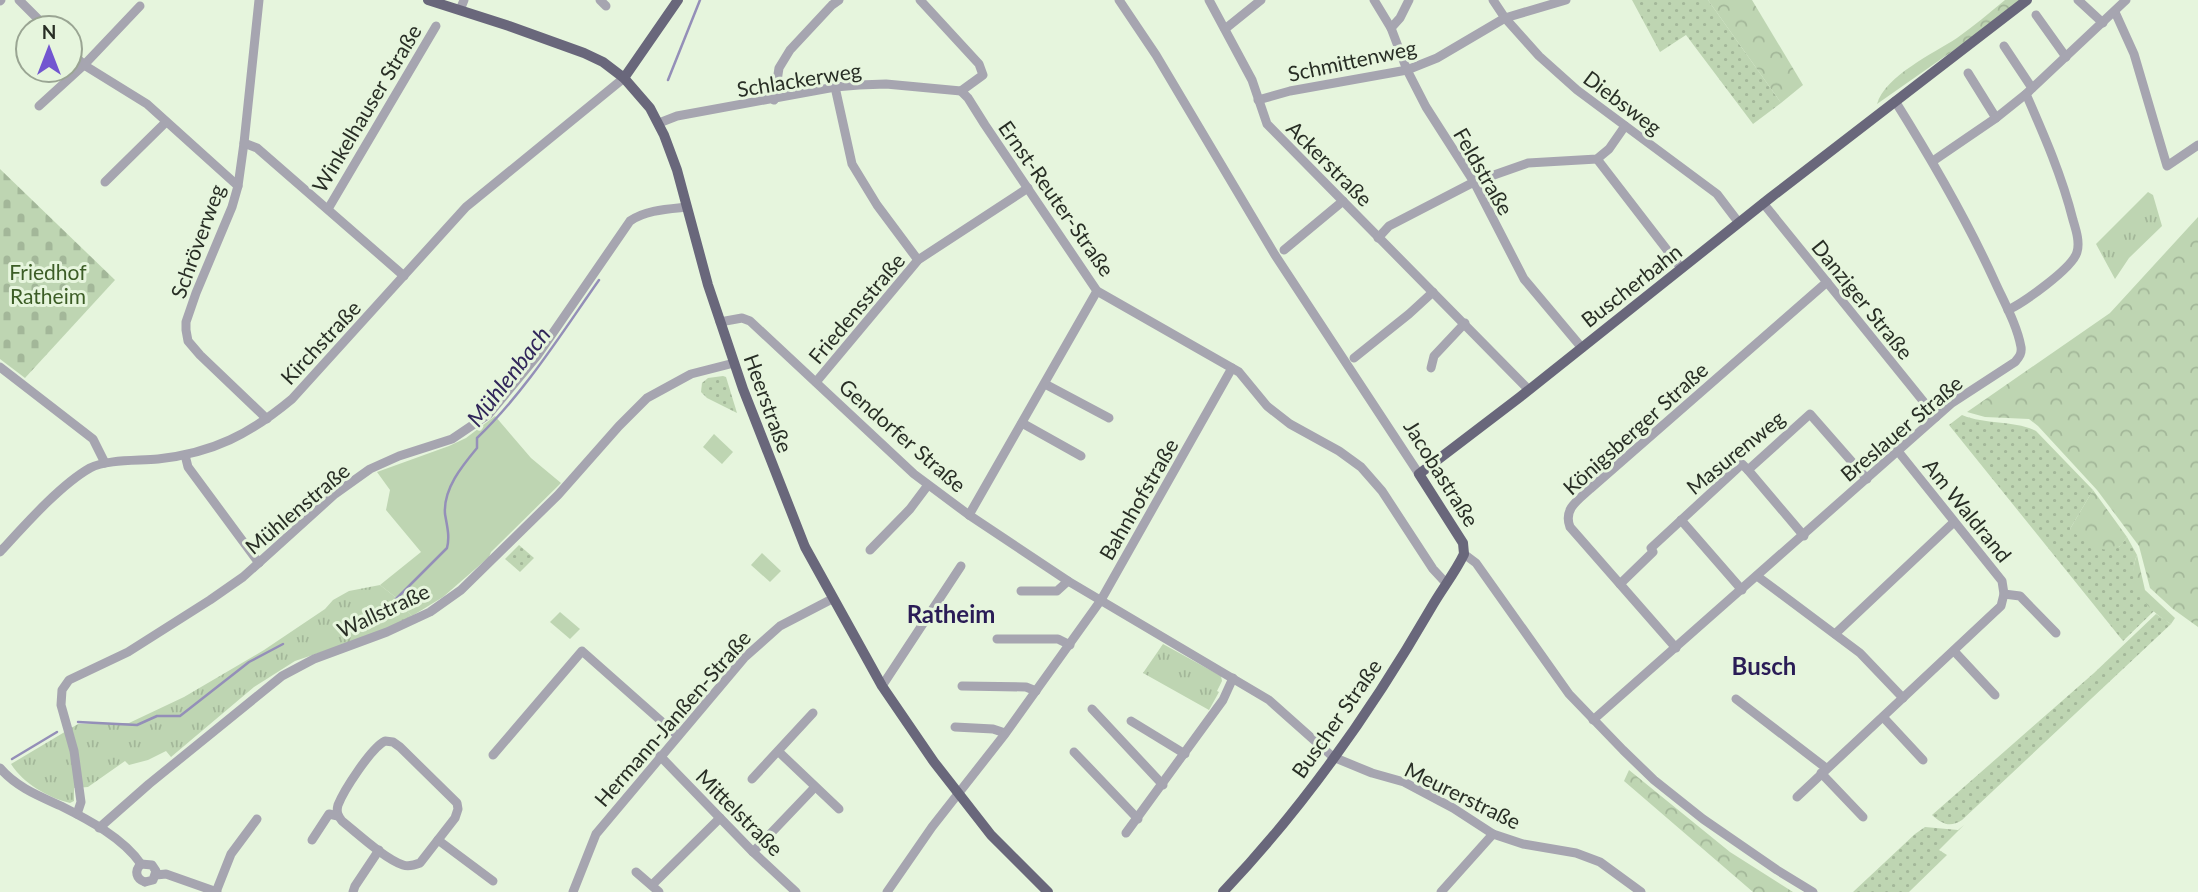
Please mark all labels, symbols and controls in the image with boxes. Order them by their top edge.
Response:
north arrow [14,14,84,84]
text: N [42,20,56,43]
street label: Winkelhauser Straße [306,20,426,196]
street label: Schmittenweg [1285,34,1419,86]
street label: Schlackerweg [735,57,863,101]
street label: Diebsweg [1579,65,1667,139]
street label: Ernst-Reuter-Straße [994,115,1120,281]
street label: Ackerstraße [1282,115,1378,211]
street label: Feldstraße [1449,123,1519,219]
street label: Schröverweg [165,180,229,301]
street label: Danziger Straße [1807,234,1919,364]
street label: Buscherbahn [1576,238,1686,332]
street label: Friedensstraße [803,248,909,368]
park label: Friedhof Ratheim [9,259,87,308]
street label: Kirchstraße [275,295,365,389]
water label: Mühlenbach [460,321,556,431]
street label: Heerstraße [740,350,798,456]
street label: Königsberger Straße [1557,356,1713,500]
street label: Breslauer Straße [1835,370,1967,486]
street label: Gendorfer Straße [835,373,971,497]
street label: Masurenweg [1681,405,1789,499]
street label: Jacobastraße [1399,415,1485,531]
street label: Bahnhofstraße [1093,434,1183,564]
street label: Am Waldrand [1919,453,2017,567]
street label: Mühlenstraße [240,457,354,559]
street label: Wallstraße [333,578,433,642]
district label: Ratheim [907,599,995,628]
street label: Hermann-Janßen-Straße [589,625,755,811]
district label: Busch [1732,651,1796,680]
street label: Buscher Straße [1286,654,1386,782]
street label: Meurerstraße [1401,756,1525,834]
street label: Mittelstraße [691,763,789,861]

